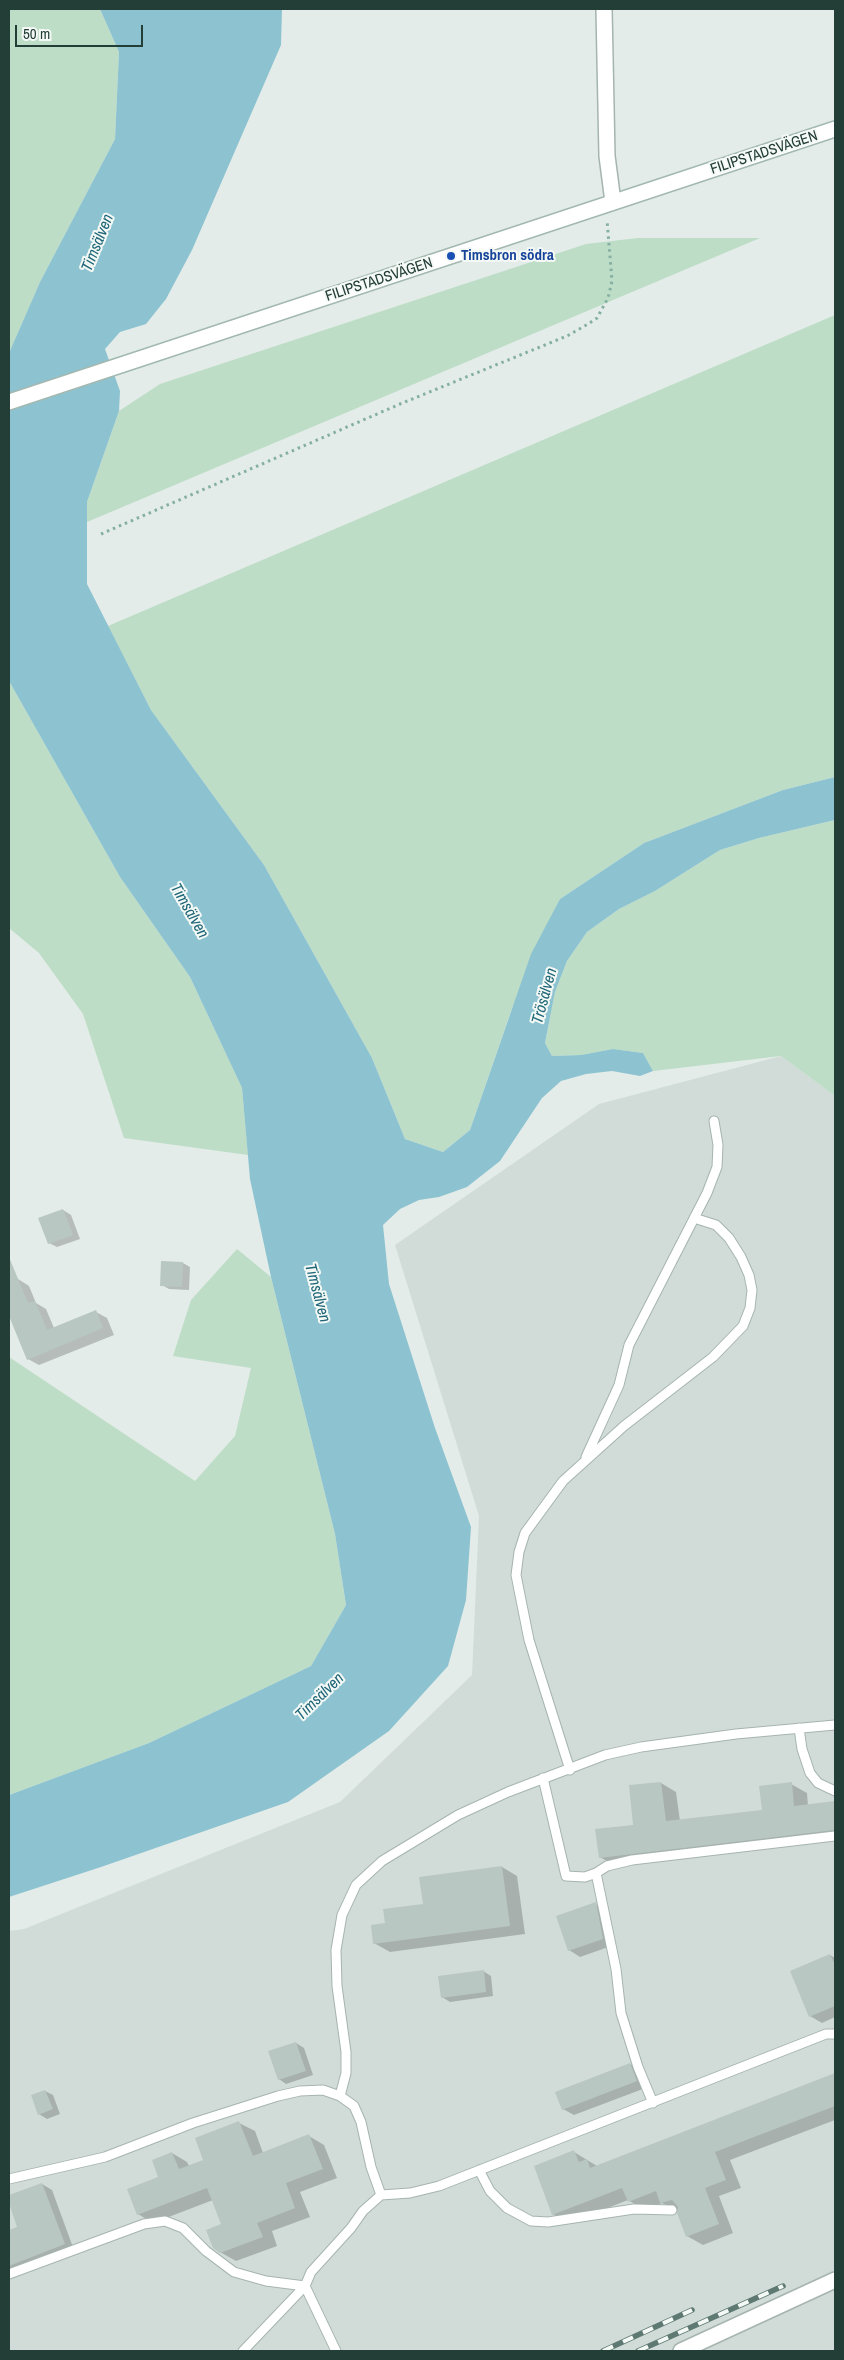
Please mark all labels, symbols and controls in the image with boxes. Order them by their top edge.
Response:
scale bar [18,15,145,47]
text: 50 m [23,23,50,44]
street label: FILIPSTADSVÄGEN [708,127,820,179]
water label: Timsälven [78,212,118,274]
place label: Timsbron södra [461,247,554,265]
marker: Timsbron södra [445,250,457,262]
street label: FILIPSTADSVÄGEN [323,254,435,306]
water label: Timsälven [166,880,212,942]
water label: Trösälven [528,966,562,1026]
water label: Timsälven [300,1262,334,1324]
water label: Timsälven [292,1669,348,1725]

